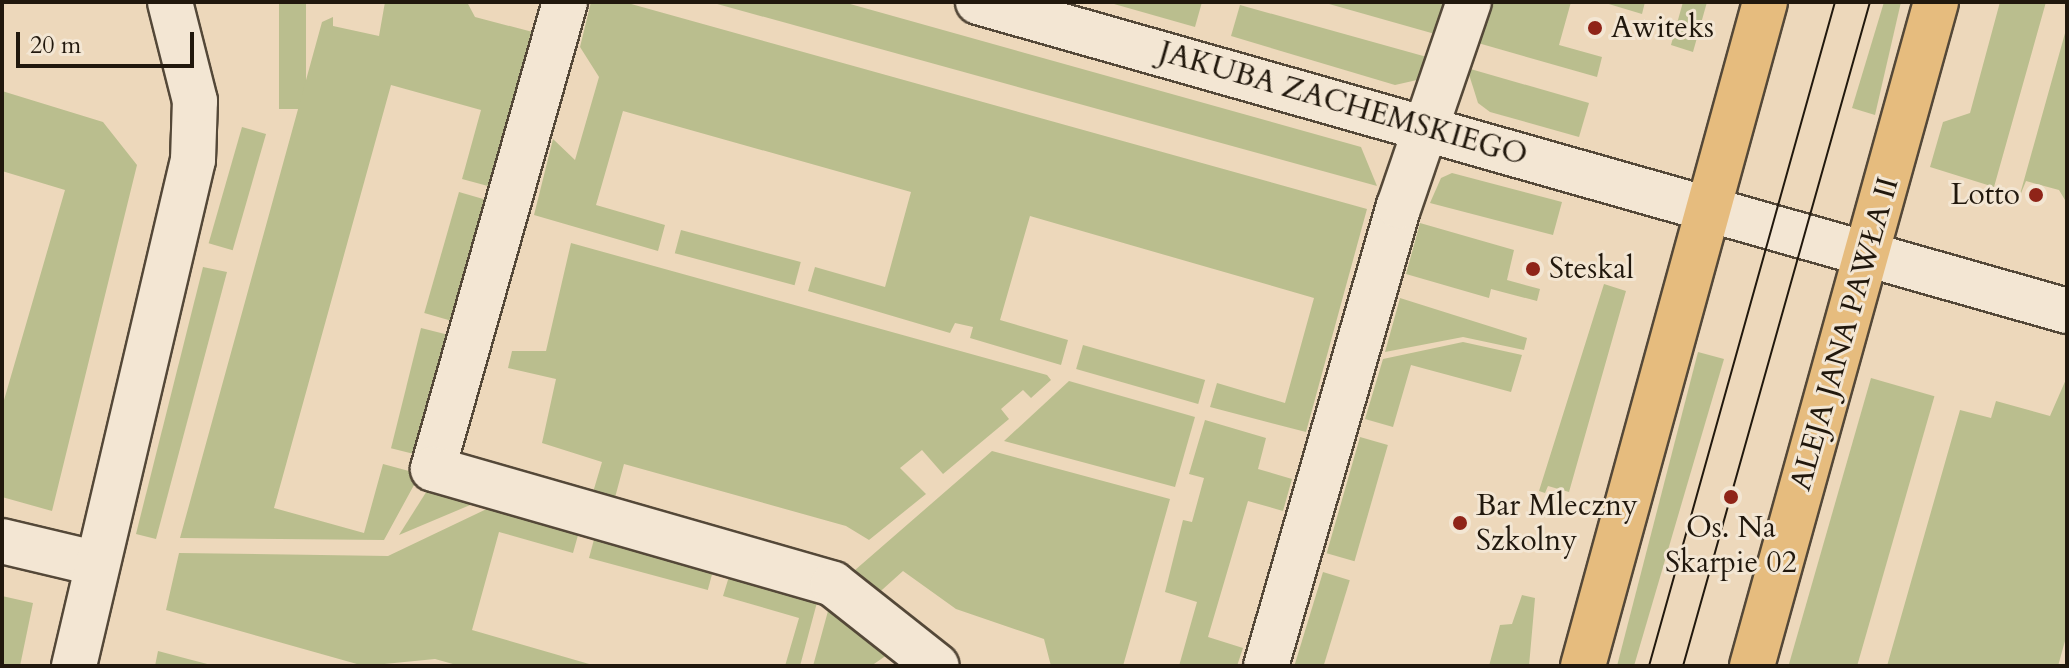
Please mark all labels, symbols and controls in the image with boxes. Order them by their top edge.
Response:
place label: Awiteks [1611,10,1714,46]
scale bar [20,16,198,66]
marker: Awiteks [1586,19,1604,37]
text: 20 m [30,29,81,62]
street label: JAKUBA ZACHEMSKIEGO [1155,34,1531,174]
street label: ALEJA JANA PAWŁA II [1783,173,1907,495]
place label: Lotto [1950,177,2020,213]
marker: Lotto [2027,186,2045,204]
place label: Steskal [1549,251,1634,287]
marker: Steskal [1524,260,1542,278]
place label: Bar Mleczny Szkolny [1476,488,1638,558]
marker: Os. Na Skarpie 02 [1722,488,1740,506]
place label: Os. Na Skarpie 02 [1665,510,1797,580]
marker: Bar Mleczny Szkolny [1451,514,1469,532]

